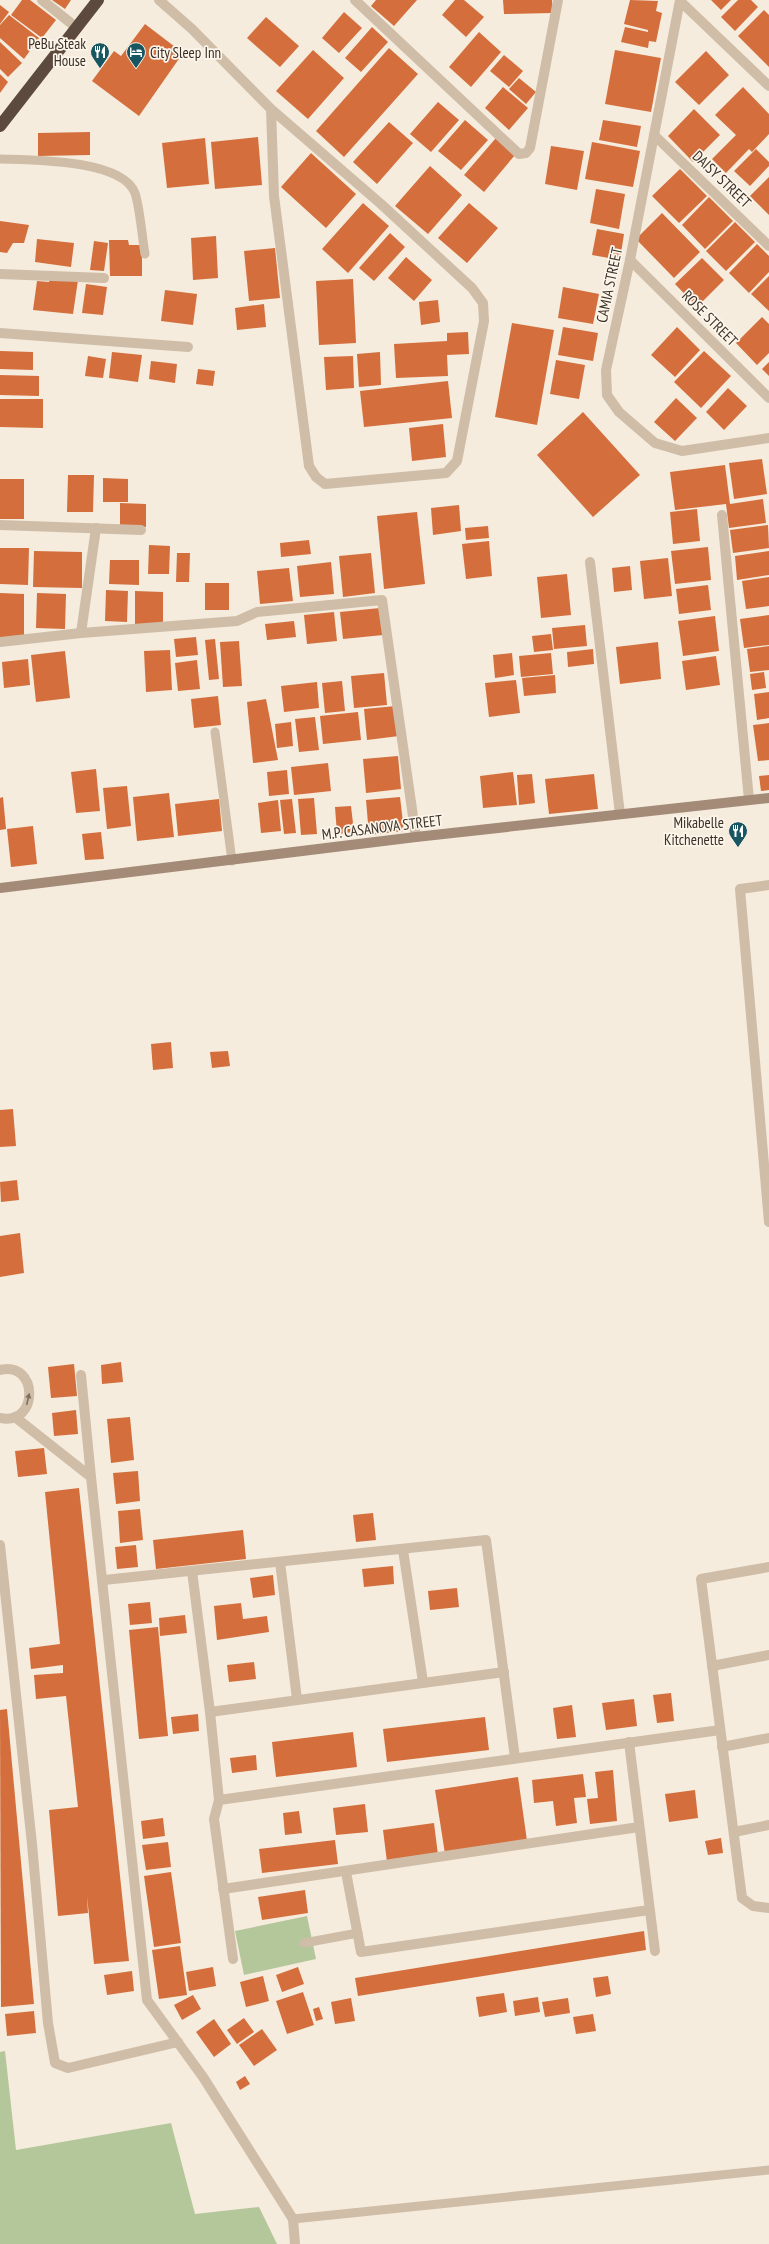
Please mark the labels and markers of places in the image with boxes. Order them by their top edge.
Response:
place label: PeBu Steak House [28,34,86,70]
restaurant icon: PeBu Steak House [89,41,111,69]
hotel icon: City Sleep Inn [125,41,147,69]
place label: City Sleep Inn [150,43,221,62]
place label: Mikabelle Kitchenette [664,813,724,849]
restaurant icon: Mikabelle Kitchenette [727,820,749,848]

